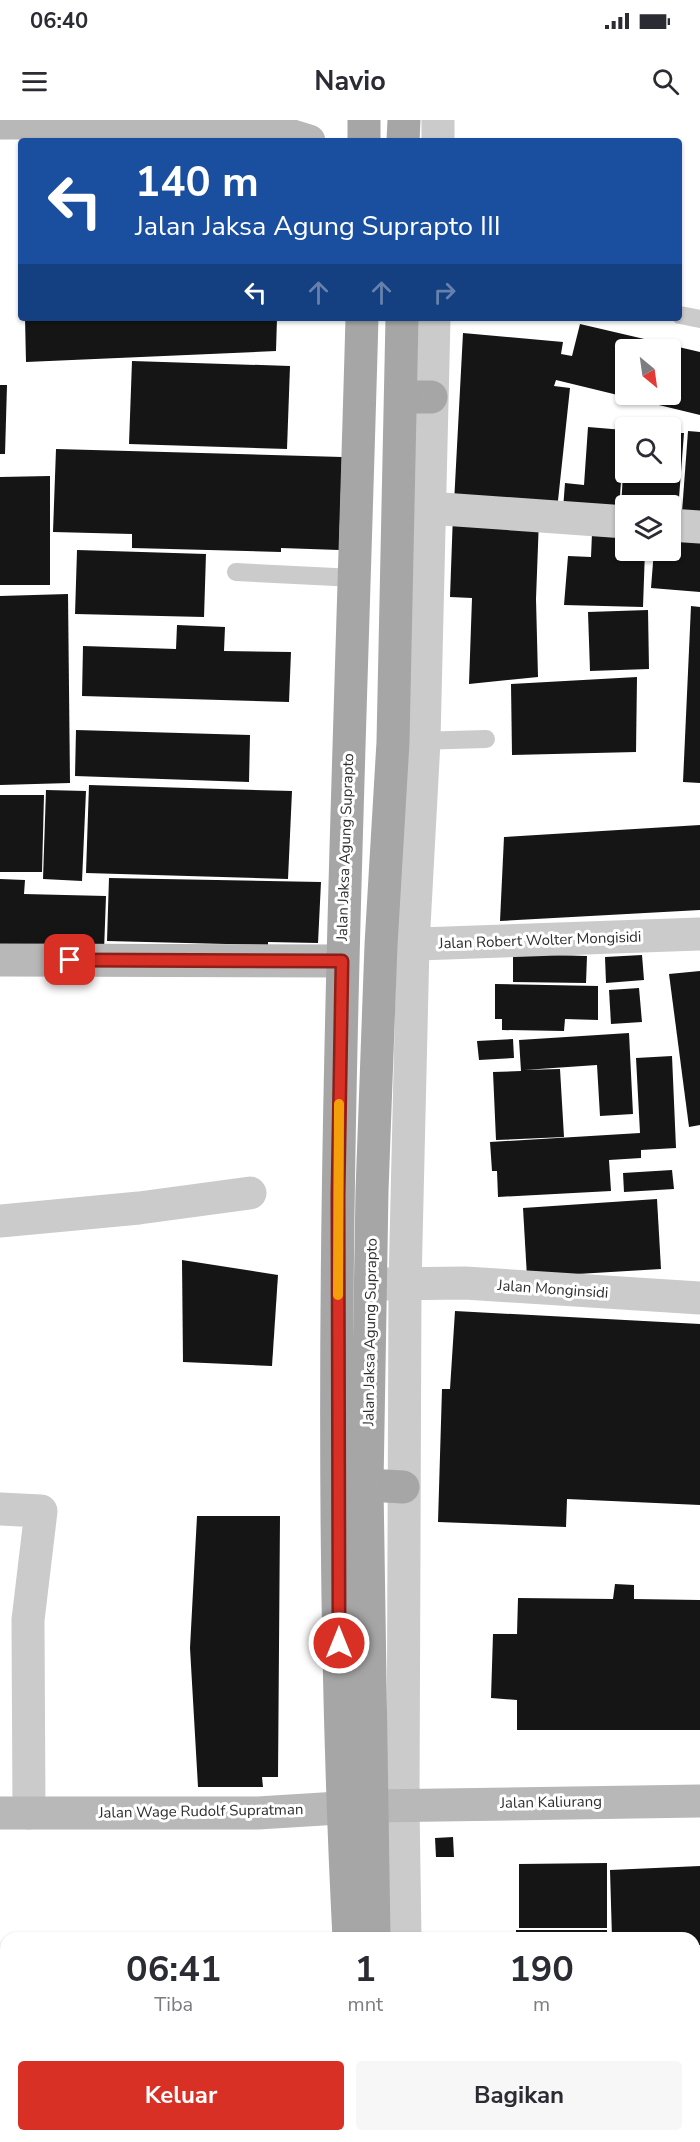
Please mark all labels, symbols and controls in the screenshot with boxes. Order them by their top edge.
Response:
text: 06:40 [30,6,88,36]
text: Navio [314,63,386,100]
icon: menu [18,65,51,98]
icon: search [649,65,682,98]
text: 140 m [135,154,259,211]
icon: left [36,162,114,240]
text: Jalan Jaksa Agung Suprapto III [135,208,501,245]
icon: left [239,276,272,309]
icon: ahead [302,276,335,309]
icon: ahead [365,276,398,309]
icon: right [428,276,461,309]
north arrow [615,339,681,405]
map controls [615,339,681,561]
button: search [615,417,681,483]
button: layers [615,495,681,561]
street label: Jalan Jaksa Agung Suprapto [332,753,358,942]
street label: Jalan Robert Wolter Mongisidi [437,926,642,954]
pin [44,934,95,985]
icon: arrive [53,943,86,976]
street label: Jalan Jaksa Agung Suprapto [358,1238,382,1427]
street label: Jalan Monginsidi [496,1275,609,1303]
position arrow [307,1611,371,1675]
street label: Jalan Kaliurang [499,1791,602,1813]
street label: Jalan Wage Rudolf Supratman [97,1799,304,1823]
text: 06:41 [126,1945,221,1994]
text: 1 [354,1945,376,1994]
text: 190 [509,1945,574,1994]
text: Tiba [154,1991,193,2018]
text: mnt [348,1991,383,2018]
text: m [533,1991,550,2018]
button: Keluar [18,2061,344,2130]
button: Bagikan [356,2061,682,2130]

